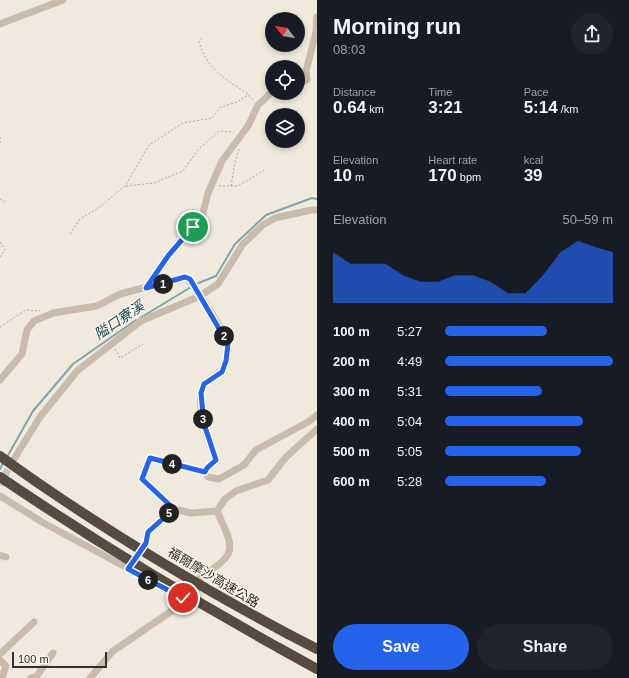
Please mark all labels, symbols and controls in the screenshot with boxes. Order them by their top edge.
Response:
north arrow [265,12,305,52]
map controls [265,12,305,148]
button: share [571,13,613,55]
text: Morning run [333,14,461,39]
text: 08:03 [333,42,366,57]
button: locate [265,60,305,100]
text: Distance [333,86,376,98]
text: Time [428,86,452,98]
text: Pace [524,86,549,98]
text: 0.64 [333,98,366,117]
text: 3:21 [428,98,462,117]
text: 5:14 [524,98,558,117]
text: km [366,103,384,115]
text: /km [558,103,578,115]
button: layers [265,108,305,148]
text: Elevation [333,154,378,166]
text: Heart rate [428,154,477,166]
text: kcal [524,154,543,166]
text: 10 [333,166,352,185]
text: 170 [428,166,457,185]
text: 39 [524,166,543,185]
text: m [352,171,364,183]
text: bpm [457,171,481,183]
pin [176,210,210,244]
text: Elevation [333,212,386,227]
text: 50–59 m [562,212,613,227]
icon: arrive [182,216,204,238]
pin: 1 [153,274,173,294]
text: 1 [160,278,166,290]
water label: 隘口寮溪 [91,297,148,342]
text: 100 m [333,324,370,339]
text: 5:27 [397,324,422,339]
pin: 2 [214,326,234,346]
text: 2 [221,330,227,342]
text: 200 m [333,354,370,369]
text: 4:49 [397,354,422,369]
text: 300 m [333,384,370,399]
text: 5:31 [397,384,422,399]
pin: 3 [193,409,213,429]
text: 3 [200,413,206,425]
text: 400 m [333,414,370,429]
text: 5:04 [397,414,422,429]
text: 500 m [333,444,370,459]
text: 5:05 [397,444,422,459]
pin: 4 [162,454,182,474]
text: 4 [169,458,175,470]
text: 600 m [333,474,370,489]
text: 5:28 [397,474,422,489]
pin: 5 [159,503,179,523]
text: 5 [166,507,172,519]
street label: 福爾摩沙高速公路 [165,544,262,611]
pin: 6 [138,570,158,590]
text: 6 [145,574,151,586]
pin [166,581,200,615]
icon: check [172,587,194,609]
button: Save [333,624,469,670]
button: Share [477,624,613,670]
scale bar [12,650,107,669]
text: 100 m [18,653,49,665]

